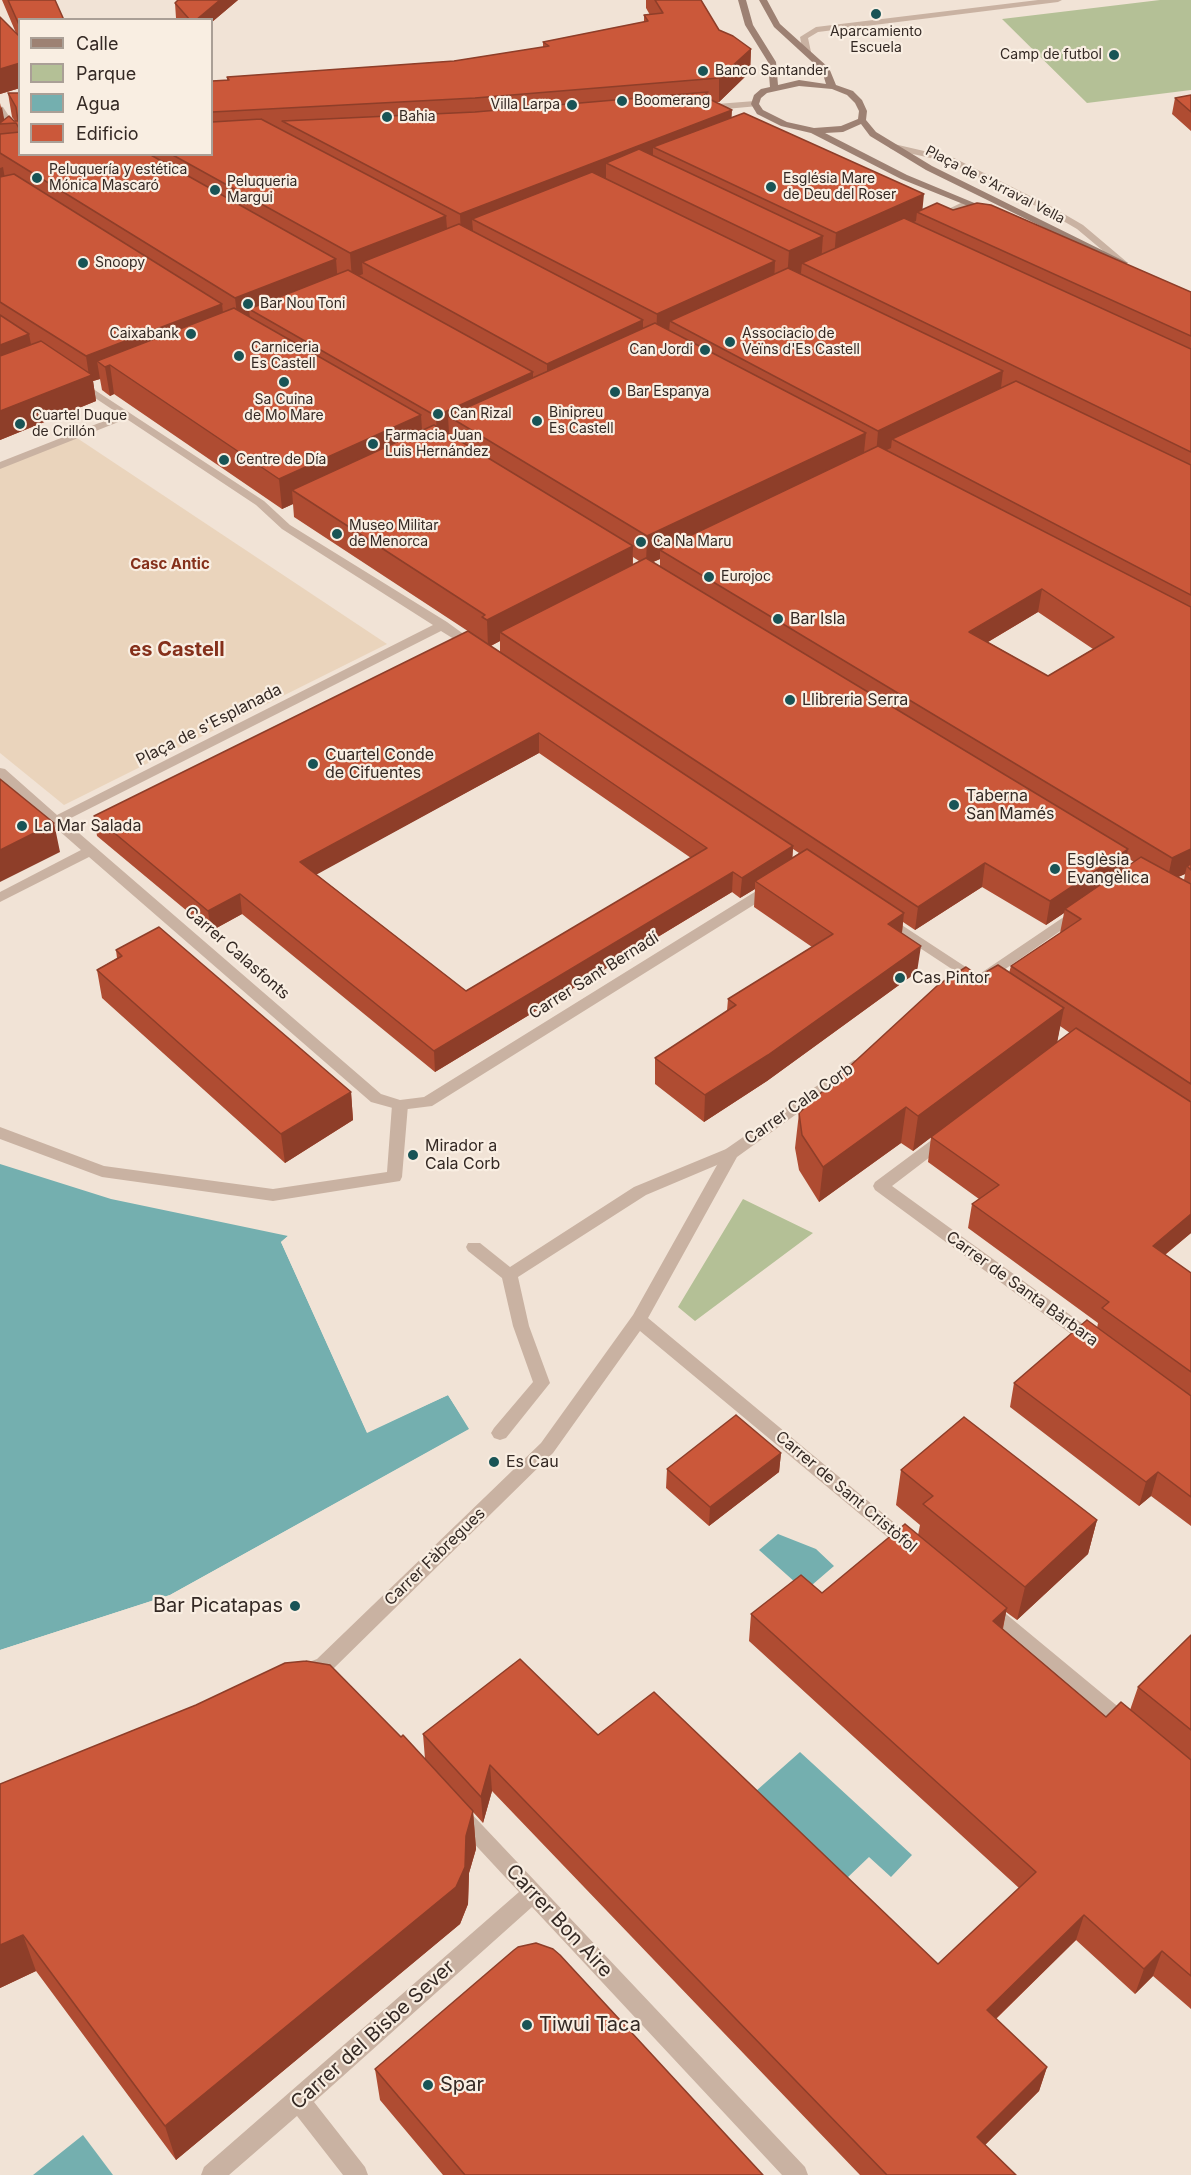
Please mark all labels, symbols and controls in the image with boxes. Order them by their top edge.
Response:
marker: Aparcamiento Escuela [869,7,883,21]
legend [18,18,213,156]
place label: Aparcamiento Escuela [830,24,922,56]
text: Calle [76,33,118,54]
place label: Camp de futbol [1000,47,1102,63]
marker: Camp de futbol [1107,48,1121,62]
text: Parque [76,63,136,84]
place label: Banco Santander [715,63,829,79]
marker: Banco Santander [696,64,710,78]
text: Agua [76,93,120,114]
place label: Boomerang [634,93,710,109]
marker: Boomerang [615,94,629,108]
place label: Villa Larpa [491,97,560,113]
marker: Villa Larpa [565,98,579,112]
place label: Bahia [399,109,436,125]
marker: Bahia [380,110,394,124]
text: Edificio [76,123,139,144]
street label: Plaça de s'Arraval Vella [923,143,1067,227]
place label: Peluquería y estética Mónica Mascaró [49,162,187,194]
marker: Peluquería y estética Mónica Mascaró [30,171,44,185]
place label: Església Mare de Deu del Roser [783,171,896,204]
place label: Peluqueria Margui [227,174,297,206]
marker: Església Mare de Deu del Roser [764,180,778,194]
marker: Peluqueria Margui [208,183,222,197]
place label: Snoopy [95,255,145,271]
marker: Snoopy [76,256,90,270]
place label: Bar Nou Toni [260,296,345,312]
marker: Bar Nou Toni [241,297,255,311]
place label: Caixabank [109,326,179,342]
place label: Associacio de Veïns d'Es Castell [742,326,860,358]
marker: Caixabank [184,327,198,341]
marker: Associacio de Veïns d'Es Castell [723,335,737,349]
place label: Carniceria Es Castell [251,340,319,372]
place label: Can Jordi [629,342,693,358]
marker: Can Jordi [698,343,712,357]
marker: Carniceria Es Castell [232,349,246,363]
marker: Sa Cuina de Mo Mare [277,375,291,389]
place label: Bar Espanya [627,384,709,400]
marker: Bar Espanya [608,385,622,399]
place label: Sa Cuina de Mo Mare [244,392,324,424]
place label: Binipreu Es Castell [549,405,614,437]
place label: Can Rizal [450,406,512,422]
marker: Can Rizal [431,407,445,421]
place label: Cuartel Duque de Crillón [32,408,127,440]
marker: Binipreu Es Castell [530,414,544,428]
marker: Cuartel Duque de Crillón [13,417,27,431]
place label: Farmacia Juan Luis Hernández [385,428,489,460]
marker: Farmacia Juan Luis Hernández [366,437,380,451]
place label: Centre de Día [236,452,326,468]
marker: Centre de Día [217,453,231,467]
place label: Museo Militar de Menorca [349,518,438,550]
marker: Museo Militar de Menorca [330,527,344,541]
place label: Ca Na Maru [653,534,731,550]
marker: Ca Na Maru [634,535,648,549]
district label: Casc Antic [130,555,210,573]
place label: Eurojoc [721,569,771,585]
marker: Eurojoc [702,570,716,584]
place label: Bar Isla [790,609,846,629]
marker: Bar Isla [771,612,785,626]
district label: es Castell [129,638,225,662]
street label: Plaça de s'Esplanada [133,680,285,770]
place label: Llibreria Serra [802,690,908,710]
marker: Llibreria Serra [783,693,797,707]
place label: Cuartel Conde de Cifuentes [325,745,434,783]
marker: Cuartel Conde de Cifuentes [306,757,320,771]
place label: Taberna San Mamés [966,786,1054,824]
marker: Taberna San Mamés [947,798,961,812]
place label: La Mar Salada [34,816,141,836]
marker: La Mar Salada [15,819,29,833]
place label: Esglèsia Evangèlica [1067,850,1149,888]
marker: Esglèsia Evangèlica [1048,862,1062,876]
street label: Carrer Calasfonts [181,902,293,1004]
street label: Carrer Sant Bernadí [526,928,662,1024]
place label: Cas Pintor [912,968,990,988]
marker: Cas Pintor [893,971,907,985]
street label: Carrer Cala Corb [741,1059,857,1149]
place label: Mirador a Cala Corb [425,1136,500,1174]
marker: Mirador a Cala Corb [406,1148,420,1162]
street label: Carrer de Santa Bàrbara [942,1227,1102,1351]
street label: Carrer de Sant Cristòfol [771,1427,921,1557]
place label: Es Cau [506,1452,559,1472]
marker: Es Cau [487,1455,501,1469]
street label: Carrer Fàbregues [381,1504,489,1610]
place label: Bar Picatapas [153,1594,283,1618]
marker: Bar Picatapas [288,1599,302,1613]
street label: Carrer Bon Aire [500,1859,618,1983]
street label: Carrer del Bisbe Sever [286,1955,460,2115]
place label: Tiwui Taca [539,2013,641,2037]
marker: Tiwui Taca [520,2018,534,2032]
place label: Spar [440,2073,484,2097]
marker: Spar [421,2078,435,2092]

